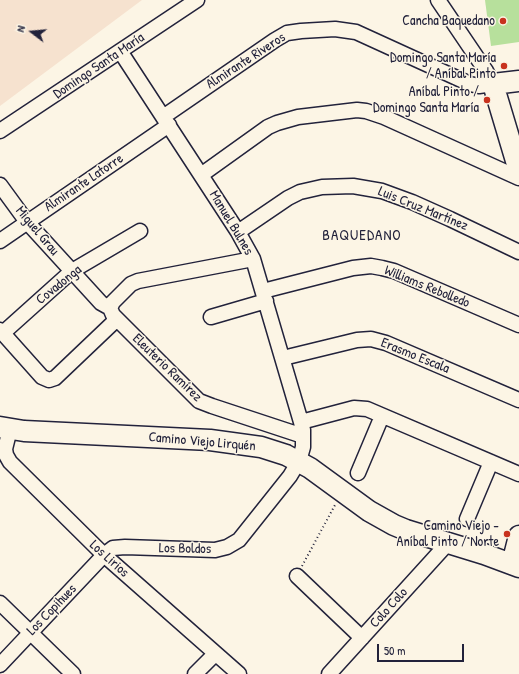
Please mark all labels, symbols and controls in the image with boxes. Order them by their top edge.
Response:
north arrow [12,12,52,52]
place label: Cancha Baquedano [402,13,495,29]
marker: Cancha Baquedano [498,16,508,26]
text: N [13,24,28,33]
street label: Domingo Santa María [50,29,148,103]
street label: Almirante Riveros [203,29,289,93]
place label: Domingo Santa María / Aníbal Pinto [390,50,496,82]
marker: Domingo Santa María / Aníbal Pinto [499,61,509,71]
place label: Aníbal Pinto / Domingo Santa María [373,84,479,116]
marker: Aníbal Pinto / Domingo Santa María [482,95,492,105]
street label: Almirante Latorre [41,150,127,216]
street label: Luis Cruz Martínez [376,183,470,235]
street label: Manuel Bulnes [205,188,257,258]
street label: Miguel Grau [12,203,62,259]
district label: BAQUEDANO [322,227,402,245]
street label: Covadonga [33,262,85,308]
street label: Williams Rebolledo [382,262,472,312]
street label: Eleuterio Ramírez [129,331,205,405]
street label: Erasmo Escala [378,335,452,377]
street label: Camino Viejo Lirquén [148,429,256,455]
place label: Camino Viejo - Aníbal Pinto / Norte [397,518,499,550]
marker: Camino Viejo - Aníbal Pinto / Norte [502,529,512,539]
street label: Los Lirios [86,537,132,581]
street label: Los Boldos [159,540,211,558]
street label: Los Copihues [24,581,80,639]
street label: Colo Colo [367,584,411,632]
scale bar [379,636,466,662]
text: 50 m [384,642,405,659]

